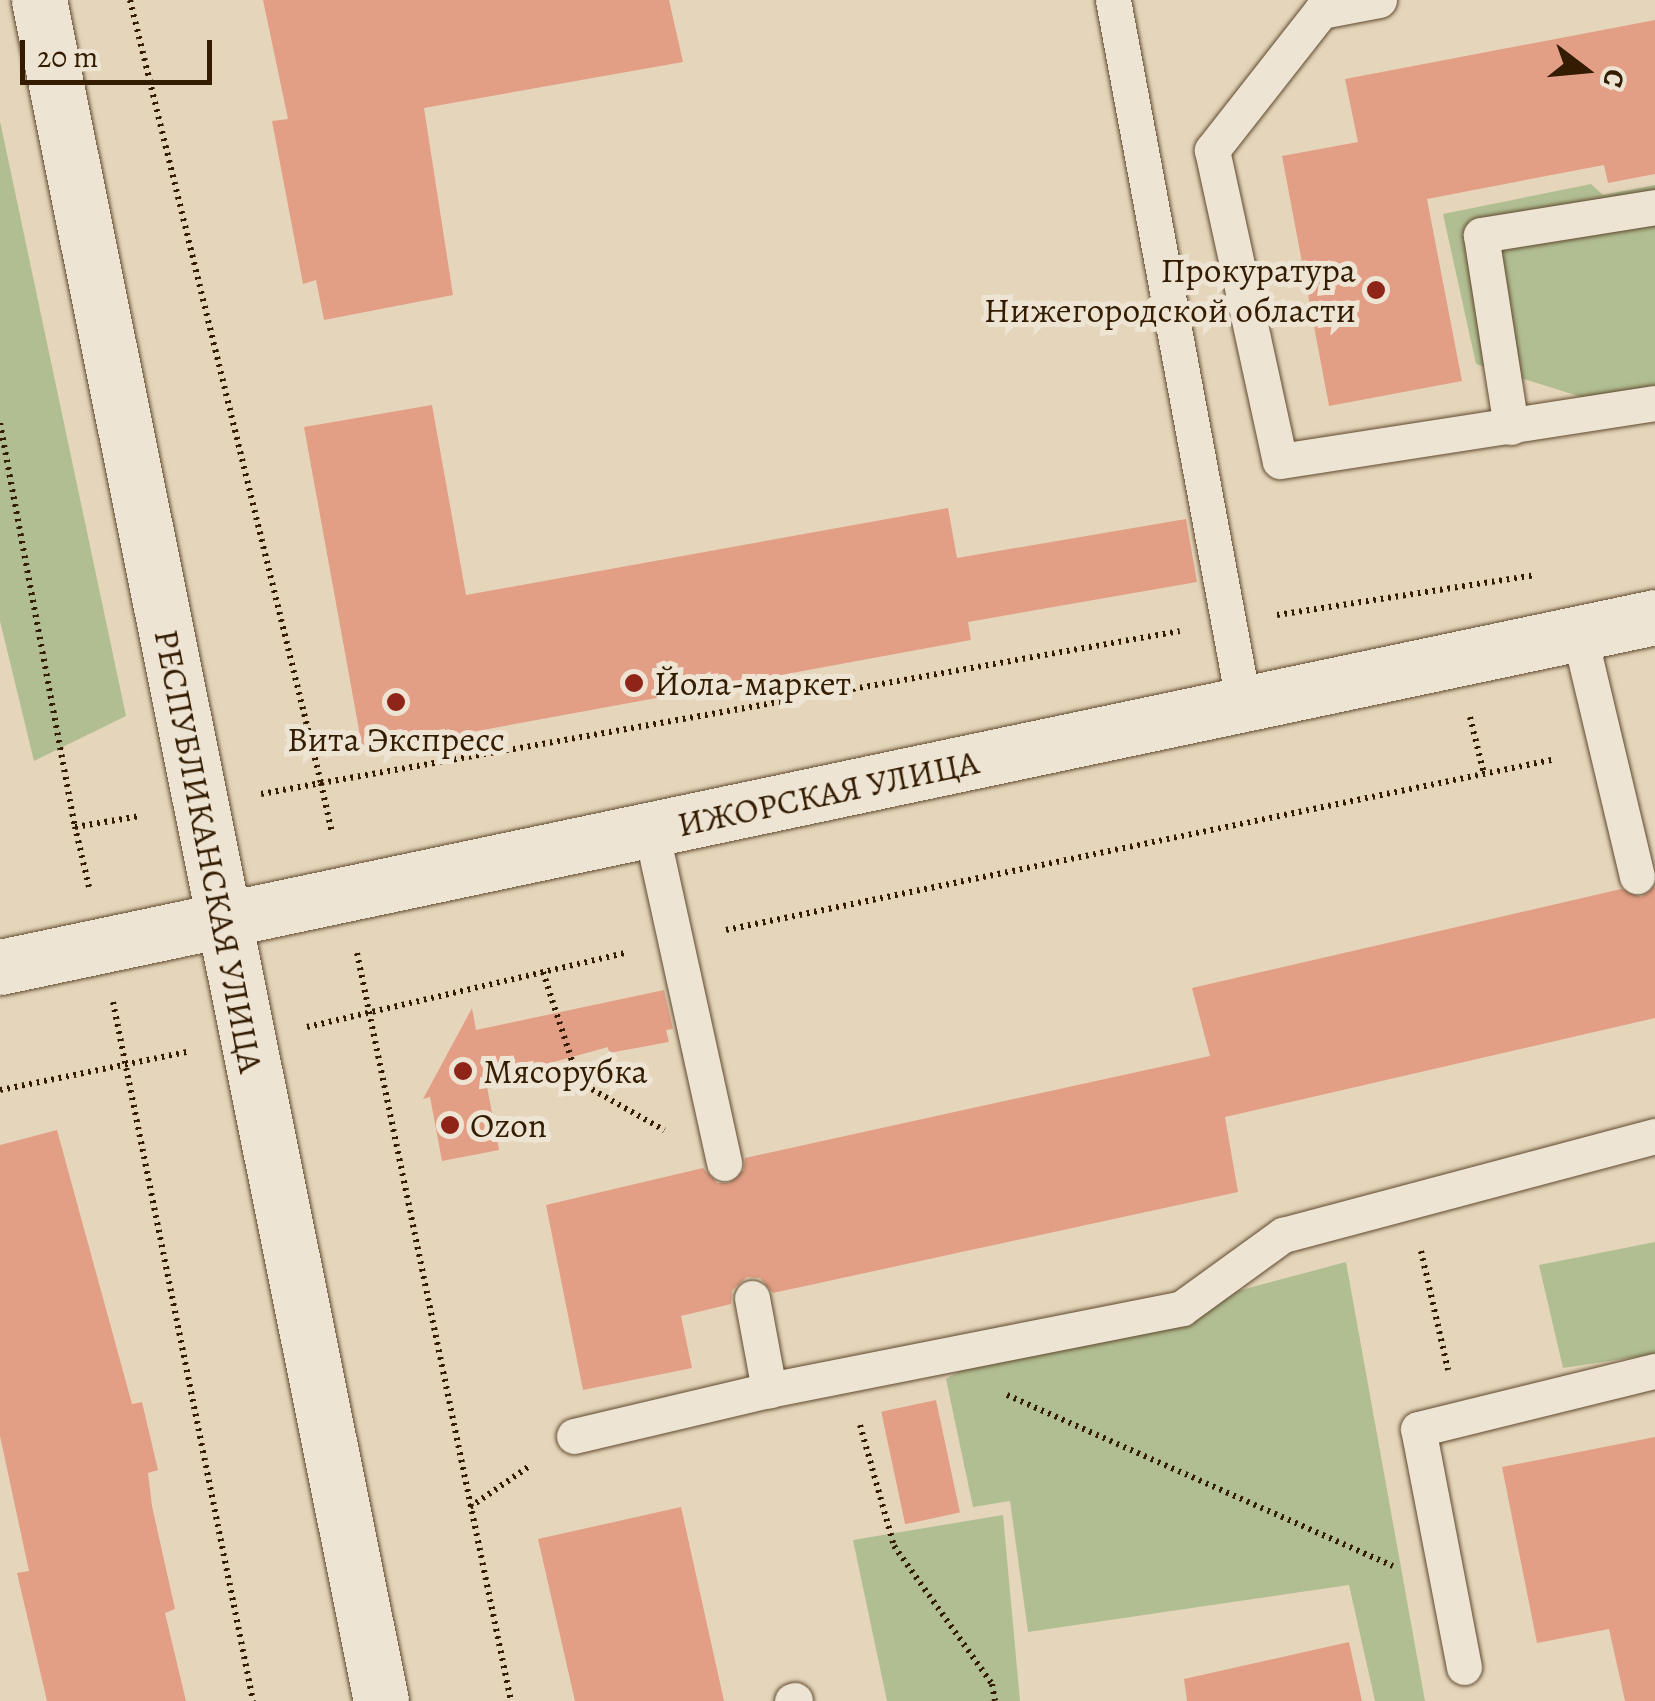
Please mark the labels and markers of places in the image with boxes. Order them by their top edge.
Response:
place label: Прокуратура Нижегородской области [984,249,1356,331]
marker: Прокуратура Нижегородской области [1365,279,1387,301]
place label: Йола-маркет [654,662,851,704]
marker: Йола-маркет [623,672,645,694]
marker: Вита Экспресс [385,691,407,713]
place label: Вита Экспресс [287,718,505,760]
place label: Мясорубка [483,1050,648,1092]
marker: Мясорубка [452,1060,474,1082]
place label: Ozon [470,1104,547,1146]
marker: Ozon [439,1114,461,1136]

